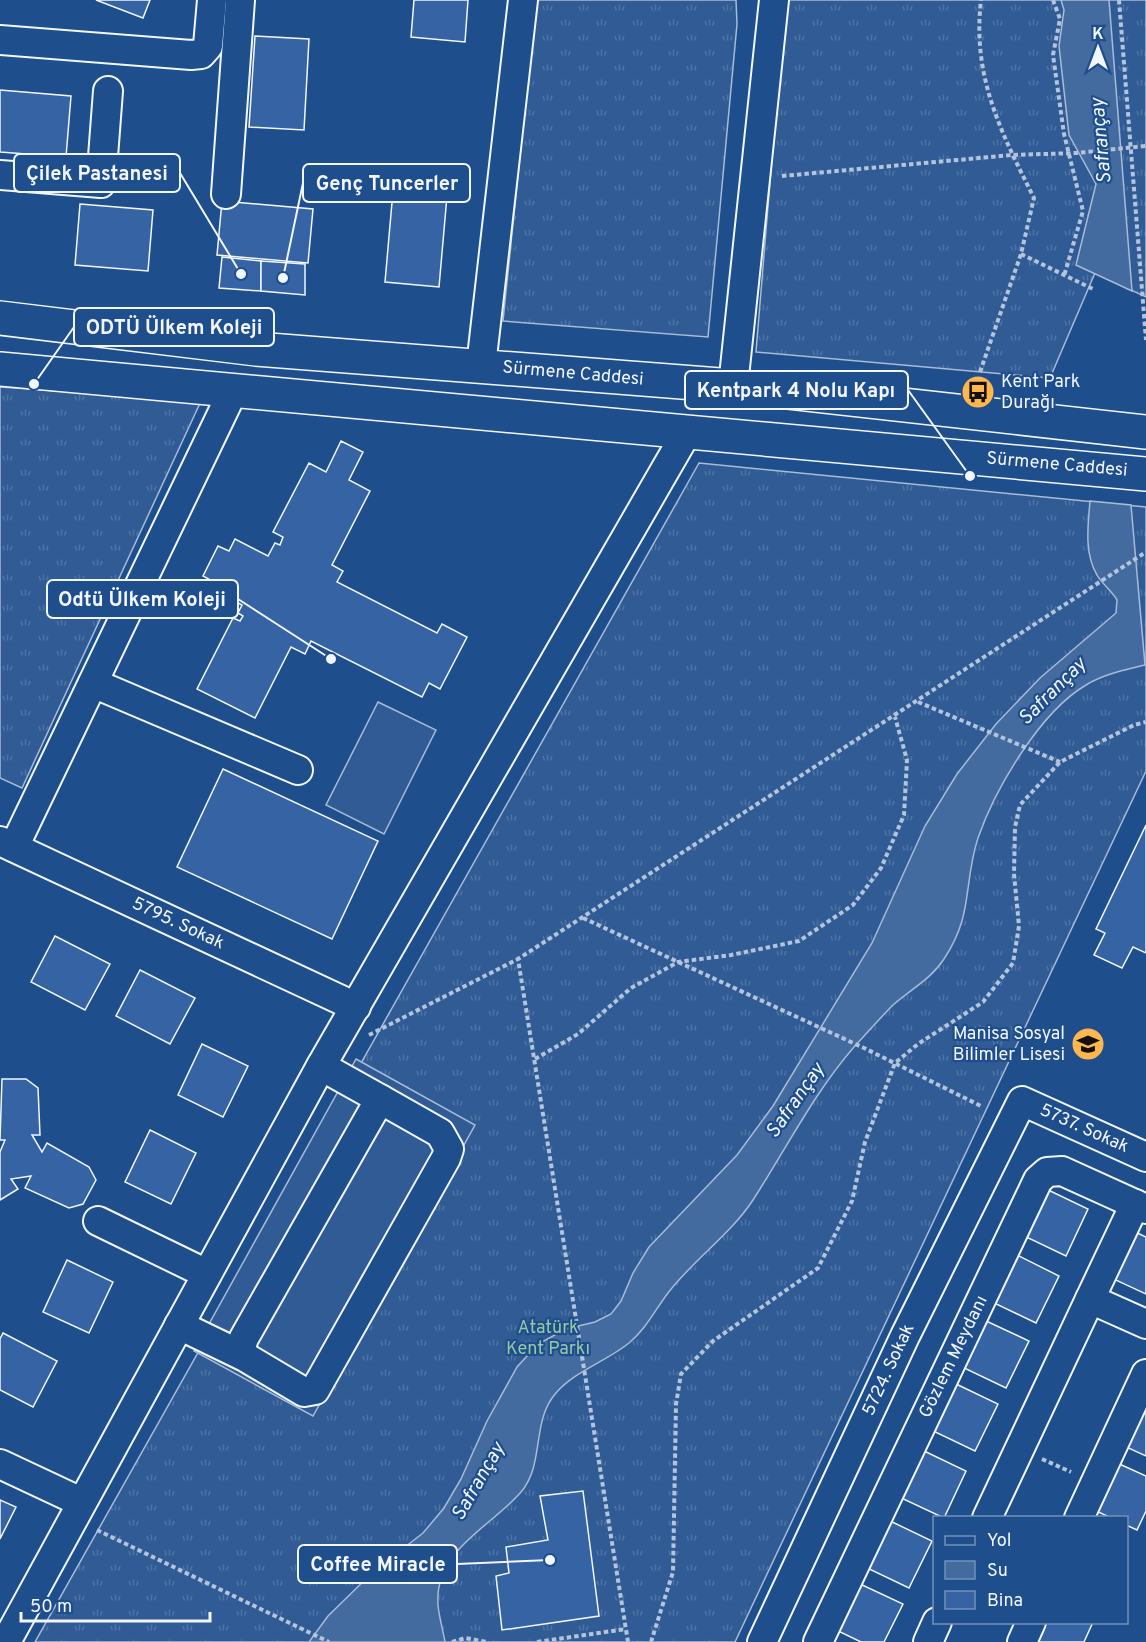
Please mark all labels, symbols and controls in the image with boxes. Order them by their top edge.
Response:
north arrow [1068,18,1128,78]
text: K [1092,25,1104,45]
water label: Safrançay [1085,95,1119,185]
callout: Çilek Pastanesi [14,154,180,192]
text: Çilek Pastanesi [26,162,168,188]
callout: Genç Tuncerler [303,164,470,202]
text: Genç Tuncerler [316,172,459,198]
callout: ODTÜ Ülkem Koleji [74,308,274,346]
text: ODTÜ Ülkem Koleji [86,315,262,342]
street label: Sürmene Caddesi [501,356,645,392]
callout: Kentpark 4 Nolu Kapı [685,371,908,409]
place label: Kent Park Durağı [1001,371,1080,415]
bus stop icon: Kent Park Durağı [960,374,996,410]
text: Kentpark 4 Nolu Kapı [697,379,895,405]
street label: Sürmene Caddesi [985,447,1129,483]
callout: Odtü Ülkem Koleji [47,580,238,618]
text: Odtü Ülkem Koleji [58,587,226,614]
water label: Safrançay [1013,651,1094,732]
street label: 5795. Sokak [128,893,228,955]
place label: Manisa Sosyal Bilimler Lisesi [953,1023,1065,1067]
school or university icon: Manisa Sosyal Bilimler Lisesi [1070,1026,1106,1062]
water label: Safrançay [761,1057,832,1144]
street label: 5737. Sokak [1036,1099,1132,1159]
street label: Gözlem Meydanı [914,1292,994,1422]
park label: Atatürk Kent Parkı [506,1317,590,1361]
street label: 5724. Sokak [858,1320,920,1420]
water label: Safrançay [446,1437,513,1526]
legend [933,1516,1128,1624]
text: Yol [987,1530,1012,1553]
callout: Coffee Miracle [298,1545,457,1583]
text: Coffee Miracle [310,1553,446,1579]
text: Su [987,1560,1008,1583]
scale bar [21,1585,210,1623]
text: Bina [987,1590,1023,1613]
text: 50 m [30,1596,72,1619]

